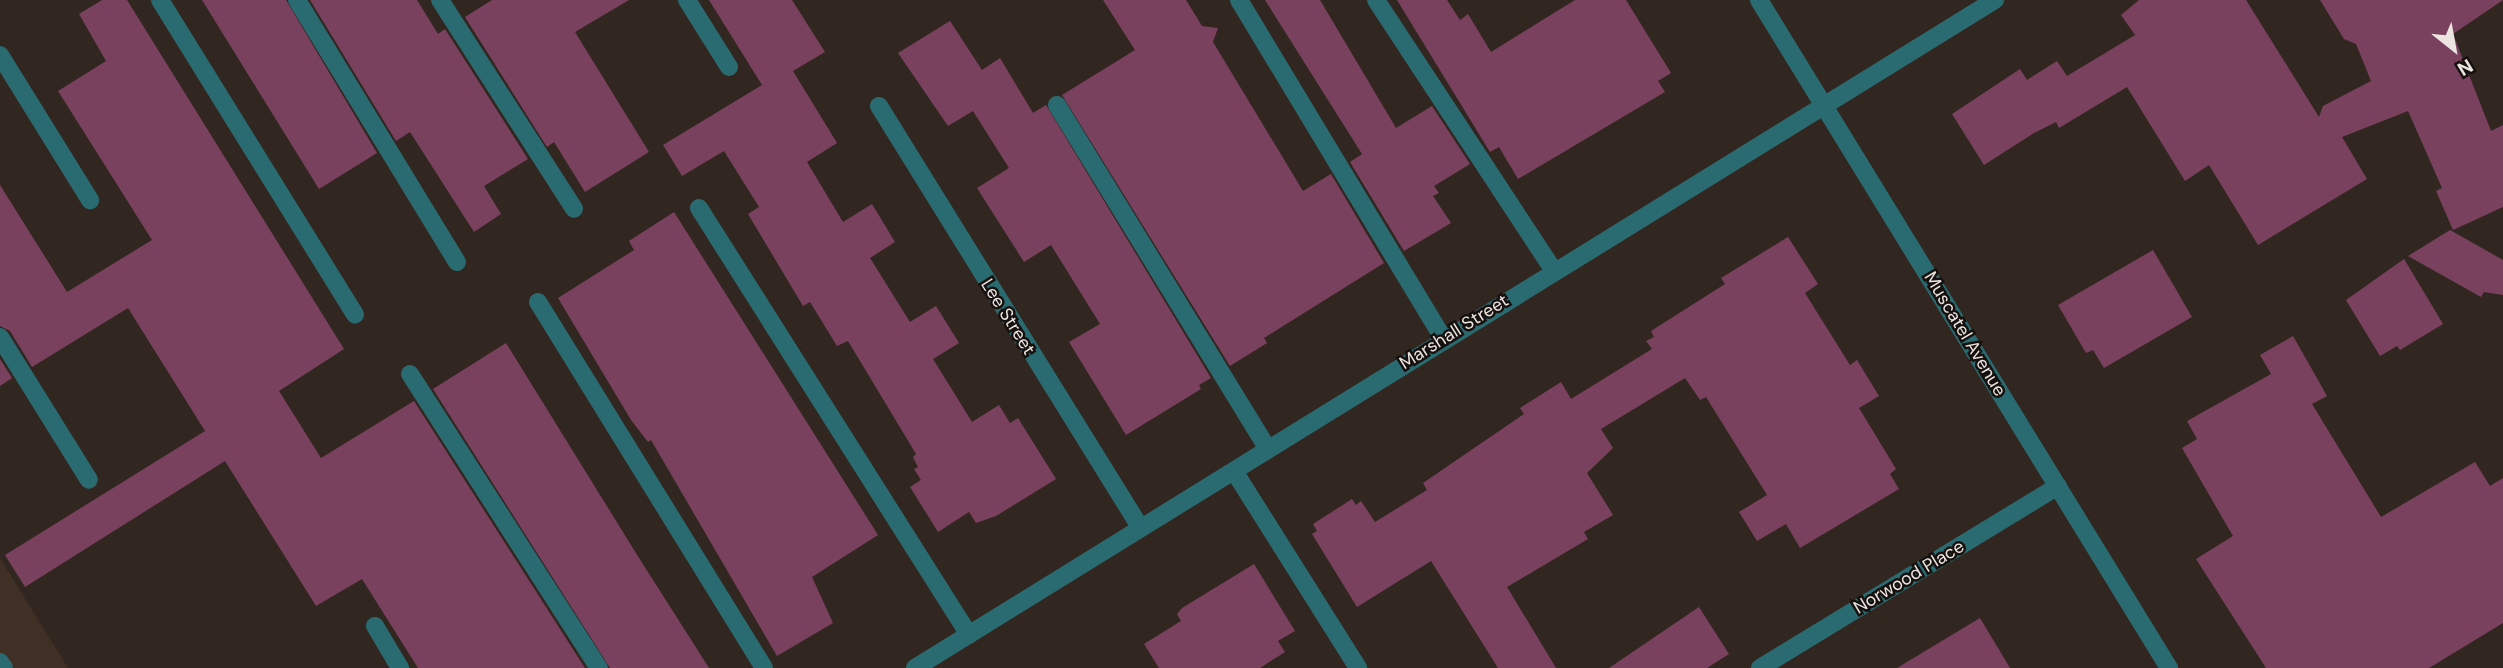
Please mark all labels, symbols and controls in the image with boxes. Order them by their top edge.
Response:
north arrow [2419,14,2489,84]
text: N [2453,53,2477,82]
street label: Muscatel Avenue [1919,268,2011,400]
street label: Lee Street [976,275,1040,359]
street label: Marshall Street [1395,290,1513,374]
street label: Norwood Place [1850,535,1968,619]

